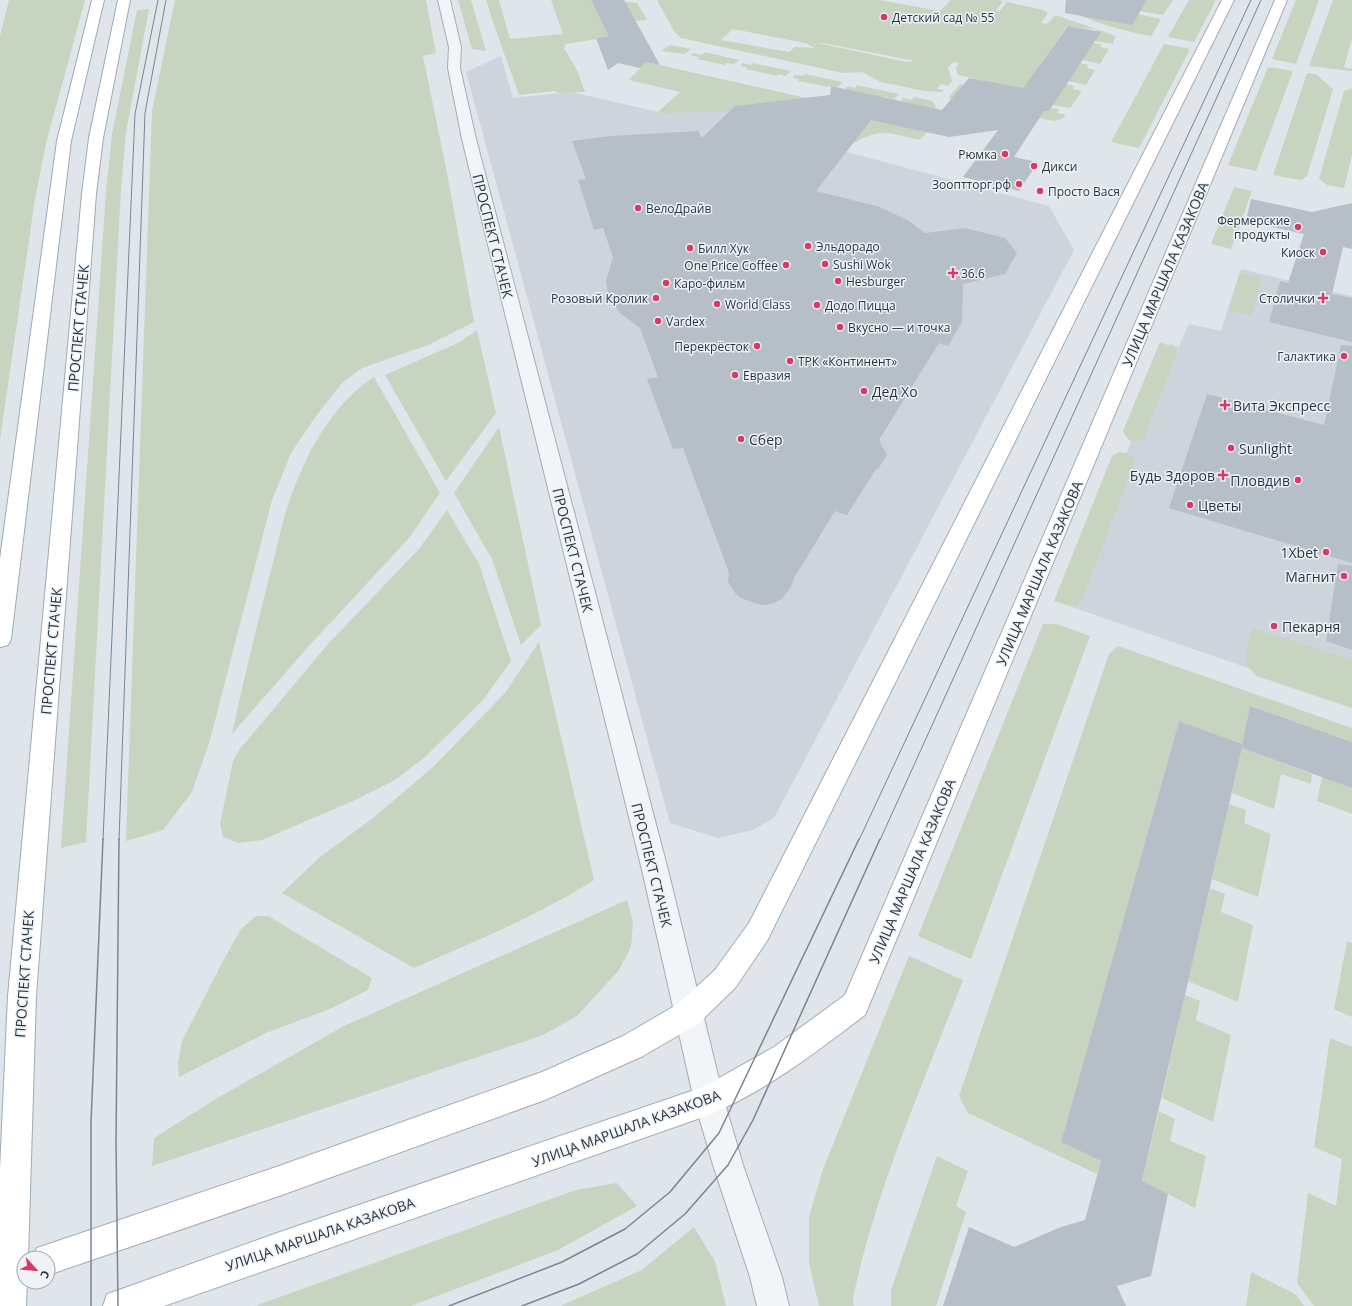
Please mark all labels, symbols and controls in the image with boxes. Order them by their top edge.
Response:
place label: Детский сад № 55 [892,9,995,26]
marker: Детский сад № 55 [879,12,889,22]
place label: Рюмка [958,146,997,163]
marker: Рюмка [1000,149,1010,159]
place label: Дикси [1042,158,1077,175]
marker: Дикси [1029,161,1039,171]
street label: ПРОСПЕКТ СТАЧЕК [468,172,518,301]
place label: Зооптторг.рф [932,176,1011,193]
street label: УЛИЦА МАРШАЛА КАЗАКОВА [1117,178,1213,369]
marker: Зооптторг.рф [1014,179,1024,189]
place label: Просто Вася [1048,183,1120,200]
marker: Просто Вася [1035,186,1045,196]
place label: ВелоДрайв [646,200,711,217]
marker: ВелоДрайв [633,203,643,213]
place label: Фермерские продукты [1217,212,1290,243]
marker: Фермерские продукты [1293,222,1303,232]
place label: Эльдорадо [816,238,880,255]
place label: Билл Хук [698,240,750,257]
marker: Эльдорадо [803,241,813,251]
marker: Билл Хук [685,243,695,253]
place label: Киоск [1281,244,1316,261]
marker: Киоск [1318,247,1328,257]
place label: Sushi Wok [833,256,891,273]
place label: One Price Coffee [684,257,778,274]
marker: Sushi Wok [820,259,830,269]
marker: One Price Coffee [781,260,791,270]
street label: ПРОСПЕКТ СТАЧЕК [63,263,93,392]
place label: 36.6 [961,265,985,282]
marker: 36.6 [948,268,958,278]
place label: Hesburger [846,273,905,290]
place label: Каро-фильм [674,275,745,292]
marker: Hesburger [833,276,843,286]
marker: Каро-фильм [661,278,671,288]
place label: Розовый Кролик [551,290,649,307]
place label: Столички [1259,290,1315,307]
marker: Розовый Кролик [651,293,661,303]
marker: Столички [1318,293,1328,303]
place label: World Class [725,296,791,313]
place label: Додо Пицца [825,297,896,314]
marker: World Class [712,299,722,309]
marker: Додо Пицца [812,300,822,310]
place label: Vardex [666,313,706,330]
marker: Vardex [653,316,663,326]
place label: Вкусно — и точка [848,319,951,336]
marker: Вкусно — и точка [835,322,845,332]
place label: Перекрёсток [674,338,750,355]
marker: Перекрёсток [752,341,762,351]
place label: Галактика [1277,348,1336,365]
marker: Галактика [1339,351,1349,361]
place label: ТРК «Континент» [798,353,897,370]
marker: ТРК «Континент» [785,356,795,366]
place label: Евразия [743,367,791,384]
marker: Евразия [730,370,740,380]
place label: Дед Хо [872,382,918,401]
marker: Дед Хо [859,386,869,396]
place label: Вита Экспресс [1233,396,1331,415]
marker: Вита Экспресс [1220,400,1230,410]
place label: Сбер [749,430,783,449]
marker: Сбер [736,434,746,444]
place label: Sunlight [1239,439,1292,458]
marker: Sunlight [1226,443,1236,453]
place label: Будь Здоров [1130,466,1215,485]
marker: Будь Здоров [1218,470,1228,480]
place label: Пловдив [1230,471,1290,490]
marker: Пловдив [1293,475,1303,485]
street label: УЛИЦА МАРШАЛА КАЗАКОВА [991,477,1087,668]
street label: ПРОСПЕКТ СТАЧЕК [548,486,598,615]
place label: Цветы [1198,496,1242,515]
marker: Цветы [1185,500,1195,510]
place label: 1Хbet [1280,543,1318,562]
marker: 1Хbet [1321,547,1331,557]
place label: Магнит [1285,567,1336,586]
marker: Магнит [1339,571,1349,581]
street label: ПРОСПЕКТ СТАЧЕК [36,586,66,715]
place label: Пекарня [1282,617,1340,636]
marker: Пекарня [1269,621,1279,631]
street label: УЛИЦА МАРШАЛА КАЗАКОВА [864,775,960,966]
street label: ПРОСПЕКТ СТАЧЕК [627,801,677,930]
street label: ПРОСПЕКТ СТАЧЕК [10,909,38,1038]
street label: УЛИЦА МАРШАЛА КАЗАКОВА [529,1085,723,1171]
street label: УЛИЦА МАРШАЛА КАЗАКОВА [223,1193,417,1275]
north arrow [16,1250,56,1290]
text: С [37,1268,54,1281]

